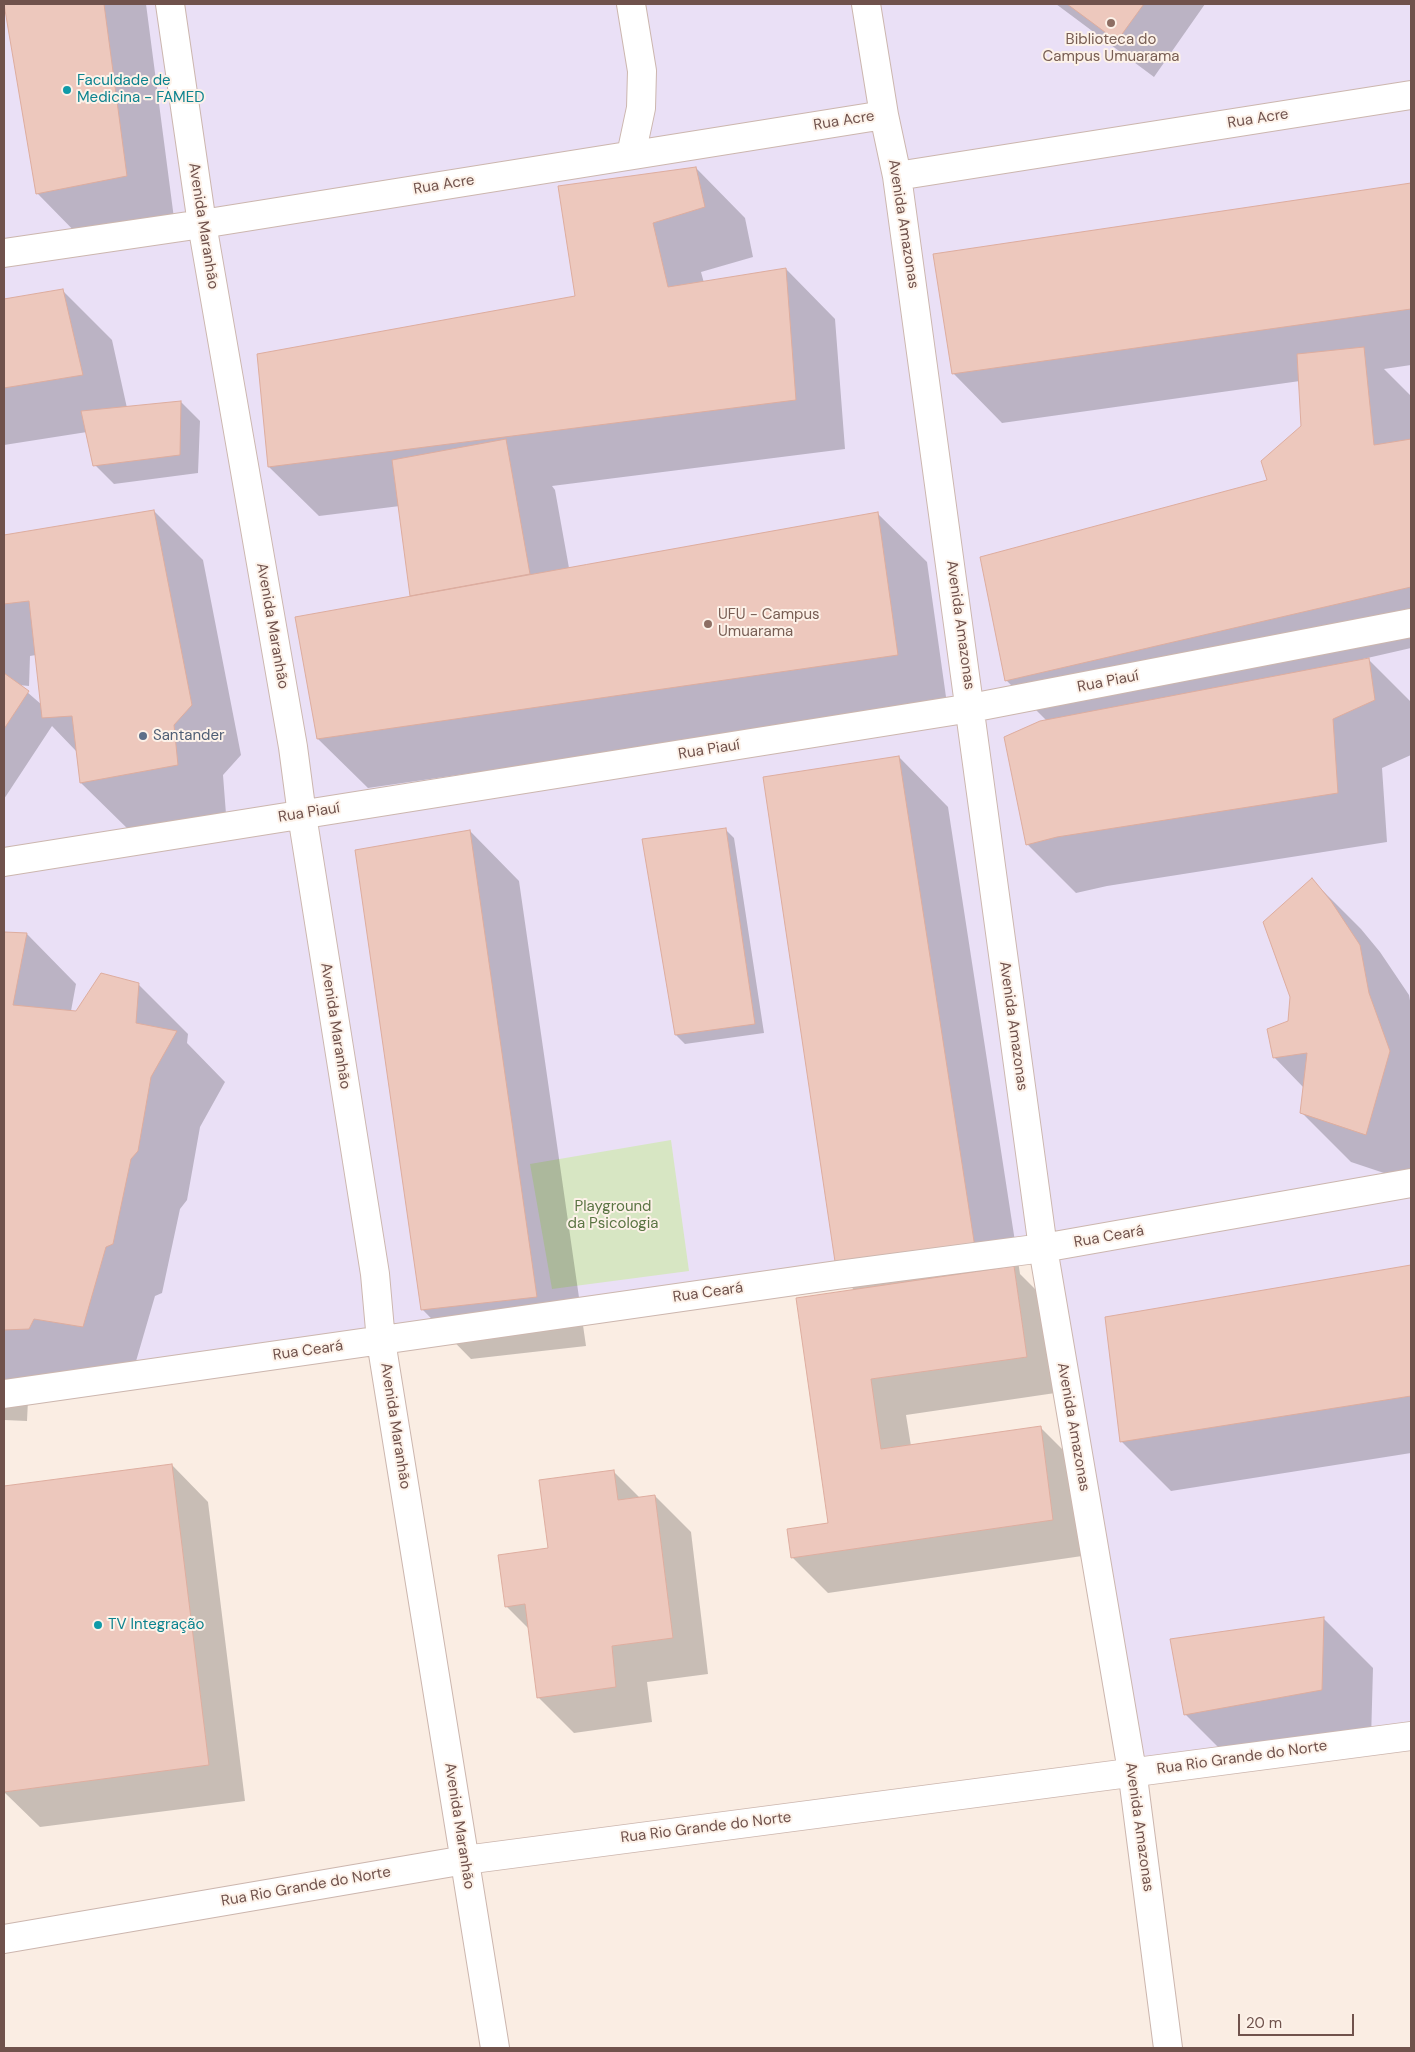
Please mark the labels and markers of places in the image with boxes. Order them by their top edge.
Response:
marker: Biblioteca do Campus Umuarama [1105,17,1117,29]
place label: Biblioteca do Campus Umuarama [1043,31,1179,66]
place label: Faculdade de Medicina - FAMED [77,72,205,107]
marker: Faculdade de Medicina - FAMED [61,84,73,96]
place label: UFU - Campus Umuarama [718,606,820,641]
marker: UFU - Campus Umuarama [702,618,714,630]
place label: Santander [153,727,225,745]
marker: Santander [137,730,149,742]
place label: TV Integração [108,1616,204,1634]
marker: TV Integração [92,1619,104,1631]

